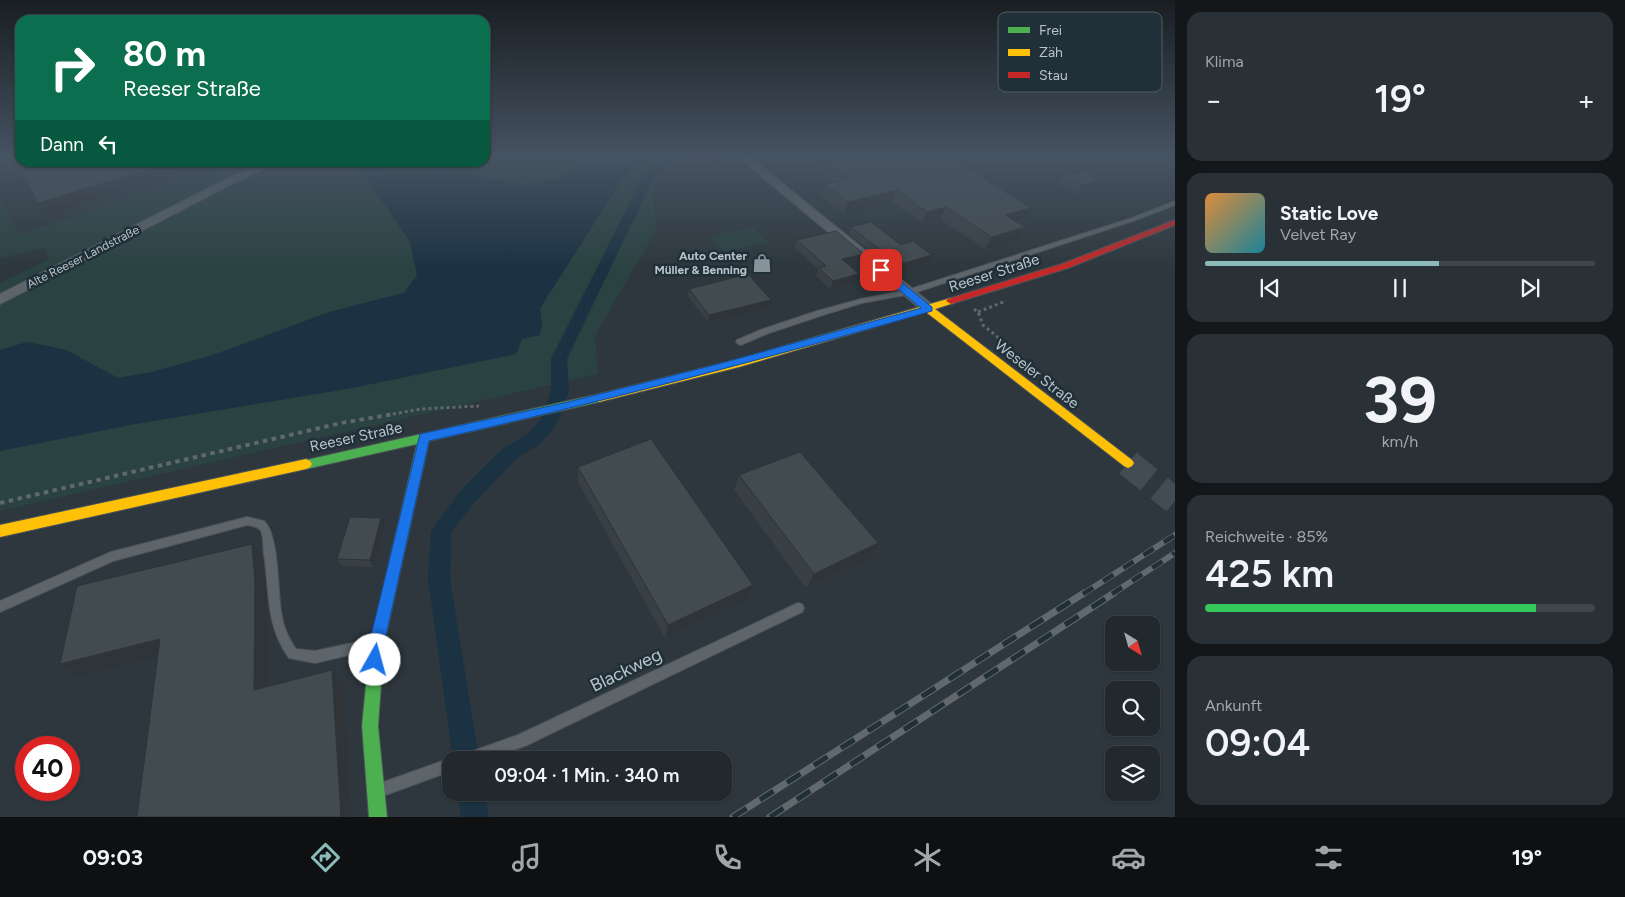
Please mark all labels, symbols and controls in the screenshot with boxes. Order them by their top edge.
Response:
legend [998,12,1162,92]
text: Frei [1039,22,1062,39]
text: 80 m [123,33,206,75]
icon: right [40,35,105,100]
text: Zäh [1039,44,1063,61]
text: Klima [1205,52,1244,71]
text: Stau [1039,67,1068,84]
text: Reeser Straße [123,75,261,102]
text: 19° [1374,76,1426,122]
text: − [1205,83,1222,117]
text: + [1578,83,1595,117]
icon: left [94,130,122,158]
text: Dann [40,133,84,156]
text: Static Love [1280,202,1378,225]
street label: Alte Reeser Landstraße [24,222,142,291]
text: Velvet Ray [1280,225,1356,244]
place label: Auto Center Müller & Benning [655,249,747,277]
pin [860,249,902,291]
street label: Reeser Straße [947,250,1041,296]
shop icon: Auto Center Müller & Benning [751,252,773,274]
icon: arrive [867,256,895,284]
icon: previous [1256,274,1284,302]
icon: pause [1386,274,1414,302]
icon: next [1516,274,1544,302]
street label: Weseler Straße [991,336,1083,412]
text: 39 [1363,360,1437,438]
street label: Reeser Straße [308,418,404,456]
text: km/h [1382,432,1418,451]
text: Reichweite · 85% [1205,527,1328,546]
text: 425 km [1205,551,1334,597]
north arrow [1105,616,1160,671]
map controls [1105,616,1160,801]
position arrow [348,633,400,685]
street label: Blackweg [587,643,665,697]
button: search [1105,681,1160,736]
text: Ankunft [1205,696,1262,715]
text: 09:04 [1205,720,1310,766]
speed limit sign: 40 [15,736,80,801]
button: layers [1105,746,1160,801]
text: 09:04 · 1 Min. · 340 m [494,764,680,787]
icon: directions [308,840,343,875]
icon: music [509,840,544,875]
icon: phone [710,840,745,875]
icon: climate [910,840,945,875]
icon: car [1111,840,1146,875]
icon: filters [1311,840,1346,875]
text: 09:03 [83,844,143,871]
text: 19° [1512,844,1542,871]

